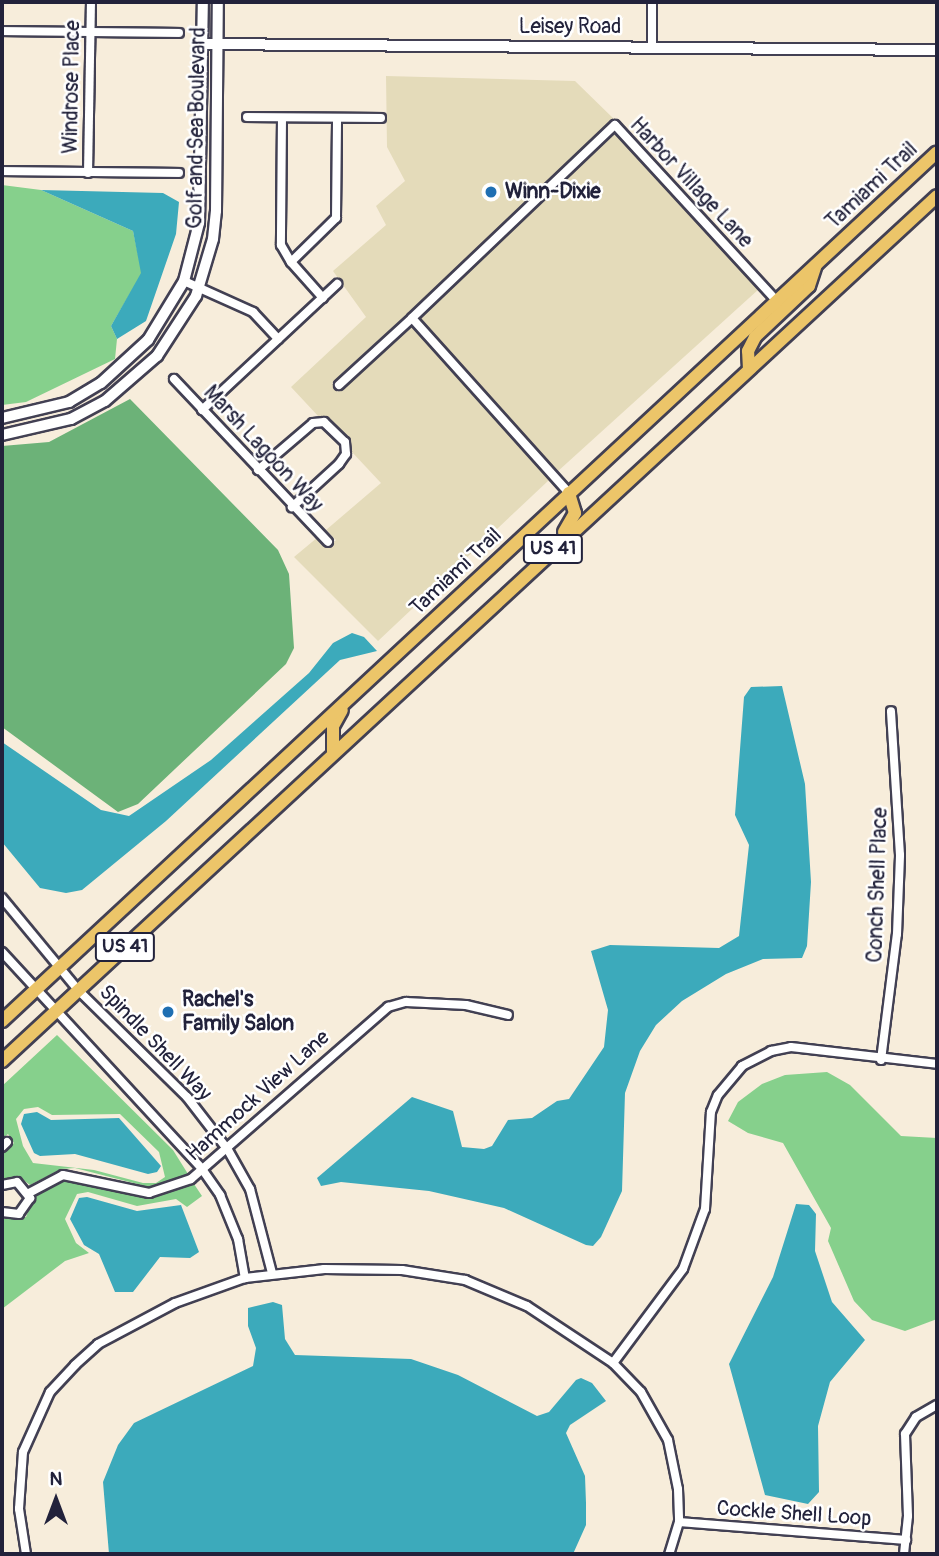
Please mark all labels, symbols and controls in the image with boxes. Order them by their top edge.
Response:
street label: Leisey Road [519,14,621,40]
street label: Windrose Place [58,20,86,154]
street label: Golf and Sea Boulevard [183,27,211,229]
street label: Harbor Village Lane [624,113,758,253]
street label: Tamiami Trail [821,137,923,235]
place label: Winn-Dixie [505,179,601,205]
marker: Winn-Dixie [483,184,499,200]
street label: Marsh Lagoon Way [198,381,328,517]
street label: Tamiami Trail [405,523,507,621]
road number: US 41 [522,534,584,564]
street label: Conch Shell Place [863,807,893,963]
road number: US 41 [94,931,156,962]
street label: Spindle Shell Way [93,980,217,1106]
place label: Rachel's Family Salon [182,987,294,1037]
marker: Rachel's Family Salon [160,1004,176,1020]
street label: Hammock View Lane [181,1025,335,1167]
north arrow [21,1465,91,1535]
text: N [50,1467,62,1491]
street label: Cockle Shell Loop [716,1496,872,1532]

